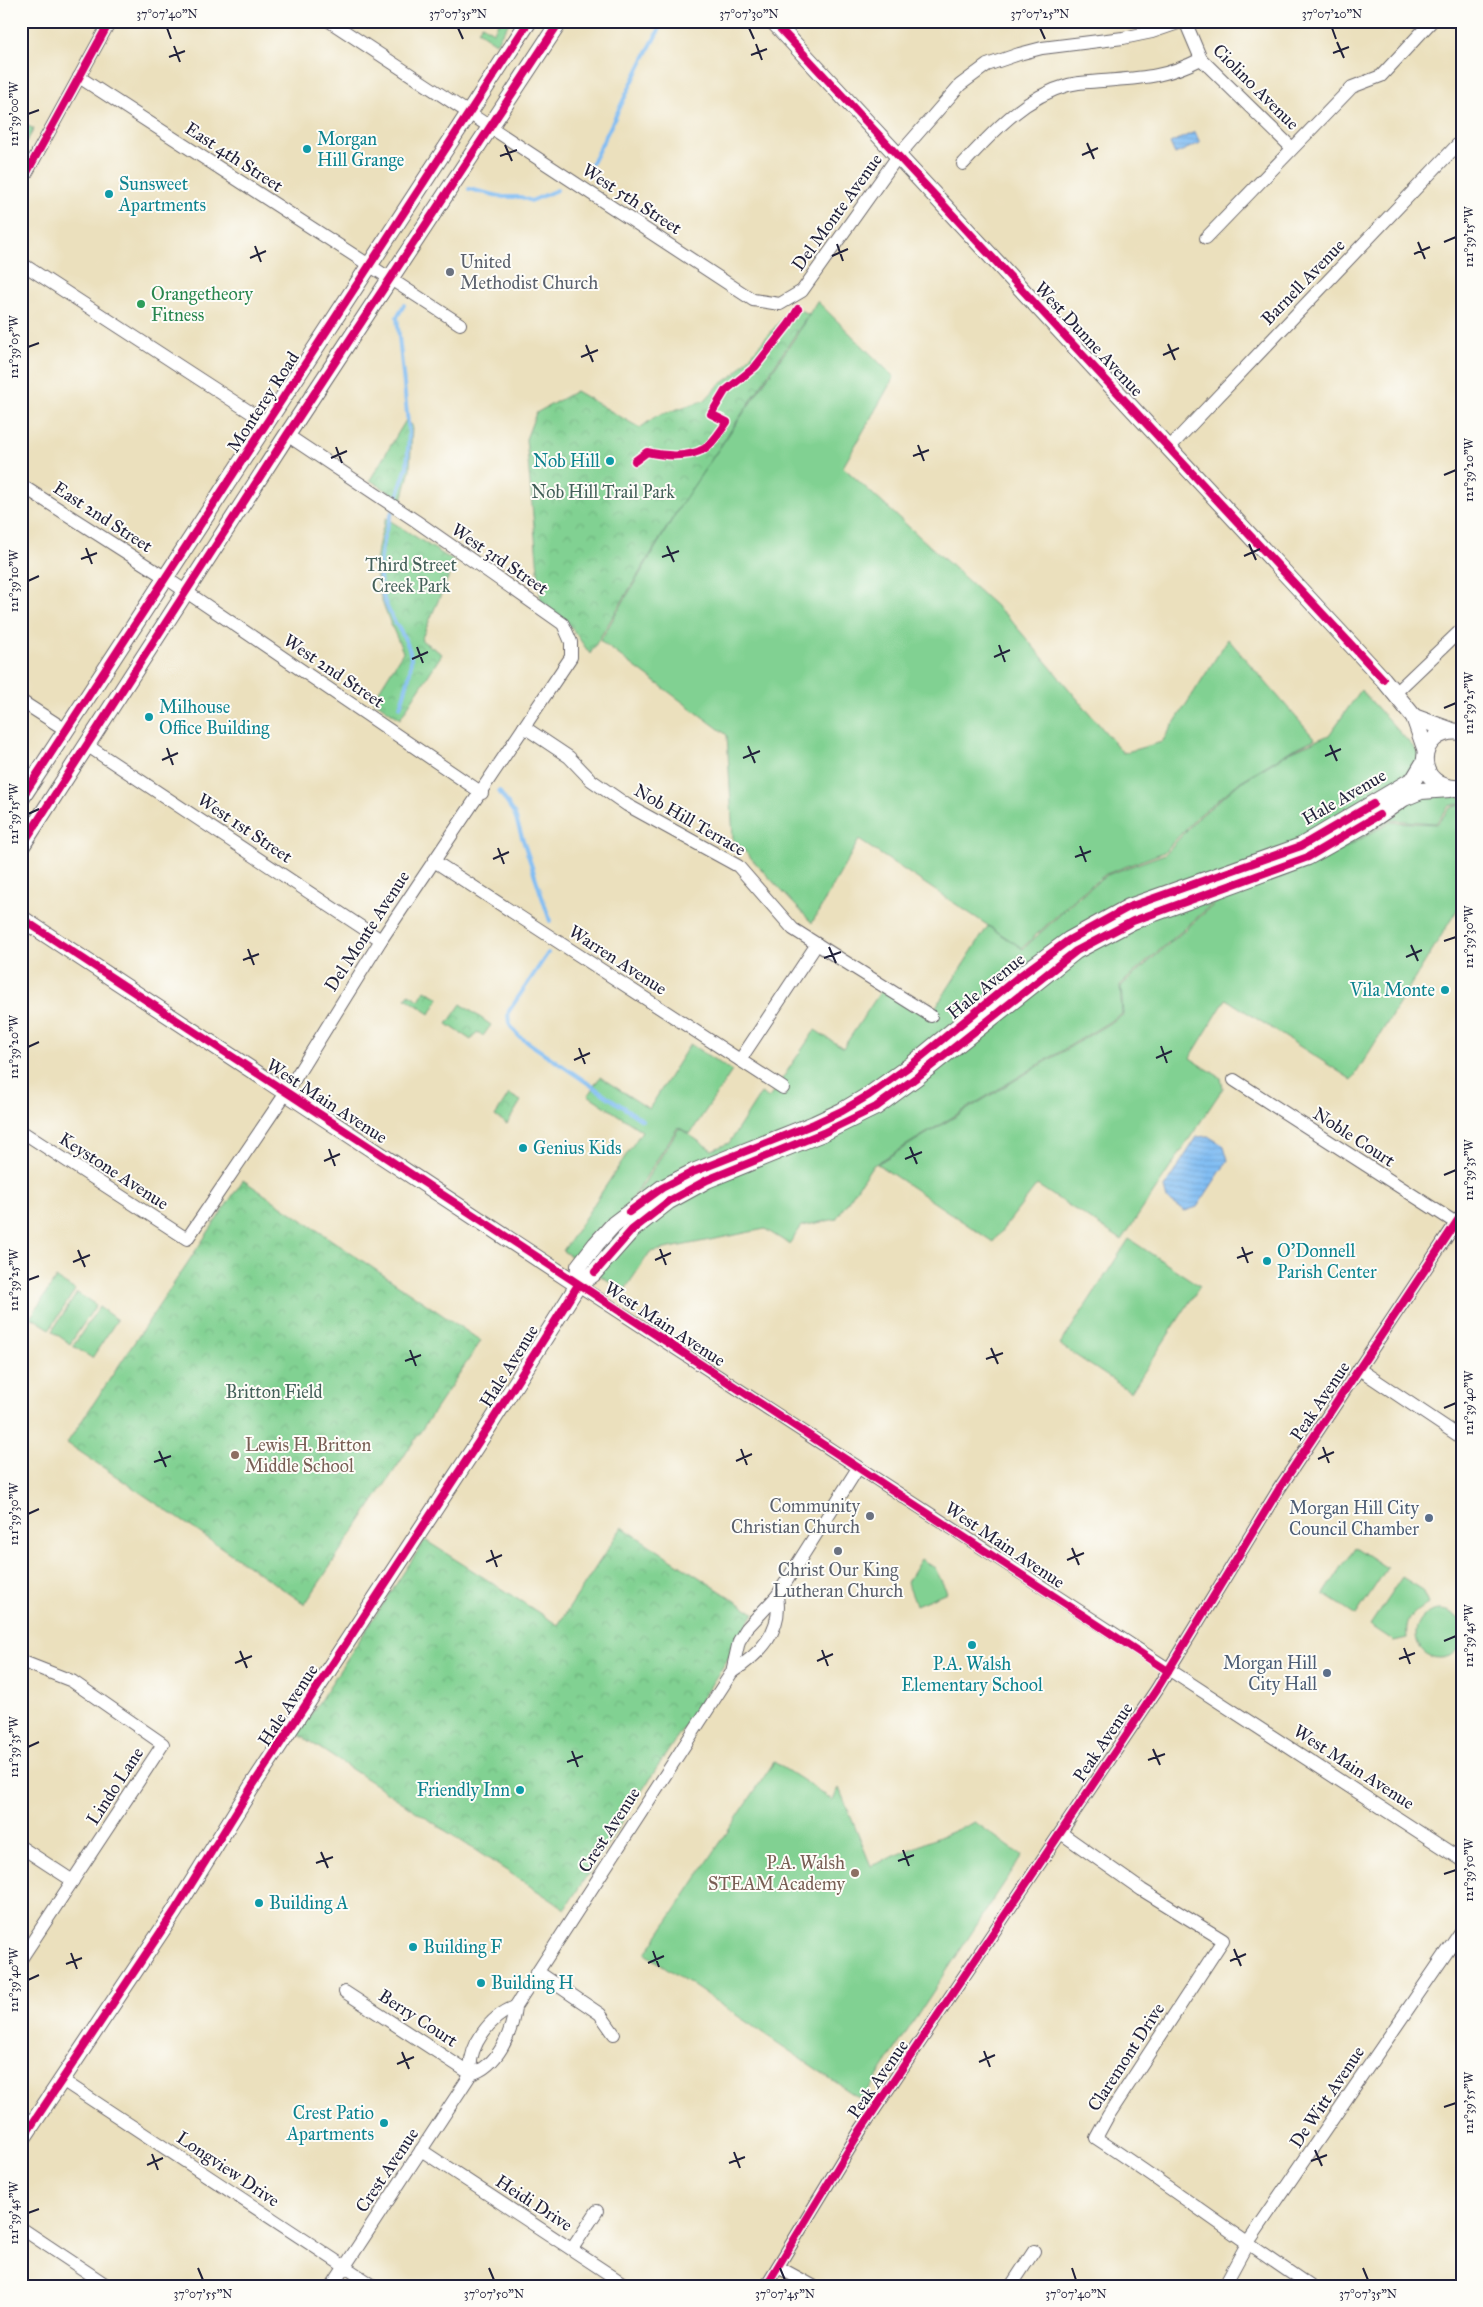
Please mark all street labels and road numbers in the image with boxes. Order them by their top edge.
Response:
street label: Ciolino Avenue [1208,39,1304,135]
street label: East 4th Street [181,117,288,197]
street label: Del Monte Avenue [787,149,887,275]
street label: West 5th Street [578,159,686,240]
street label: Barnell Avenue [1256,234,1350,330]
street label: West Dunne Avenue [1030,277,1148,401]
street label: Monterey Road [222,347,304,457]
street label: East 2nd Street [49,477,157,557]
street label: West 3rd Street [447,519,553,600]
street label: West 2nd Street [279,629,389,713]
street label: Hale Avenue [1298,764,1390,830]
street label: Nob Hill Terrace [630,779,750,861]
street label: West 1st Street [194,788,297,868]
street label: Del Monte Avenue [320,867,414,995]
street label: Warren Avenue [565,920,671,1000]
street label: Hale Avenue [943,948,1029,1024]
street label: West Main Avenue [263,1054,391,1148]
street label: Noble Court [1309,1102,1400,1172]
street label: Keystone Avenue [55,1128,173,1214]
street label: West Main Avenue [601,1277,729,1371]
street label: Hale Avenue [475,1321,543,1411]
street label: Peak Avenue [1285,1357,1355,1445]
street label: West Main Avenue [941,1497,1069,1593]
street label: Hale Avenue [253,1660,323,1750]
street label: Peak Avenue [1068,1698,1138,1786]
street label: West Main Avenue [1290,1720,1418,1814]
street label: Lindo Lane [82,1743,148,1829]
street label: Crest Avenue [573,1783,645,1877]
street label: Berry Court [375,1984,462,2052]
street label: Claremont Drive [1083,1999,1169,2115]
street label: Peak Avenue [843,2035,913,2123]
street label: De Witt Avenue [1285,2042,1369,2152]
street label: Crest Avenue [351,2124,423,2216]
street label: Longview Drive [172,2127,284,2212]
street label: Heidi Drive [491,2170,577,2236]

